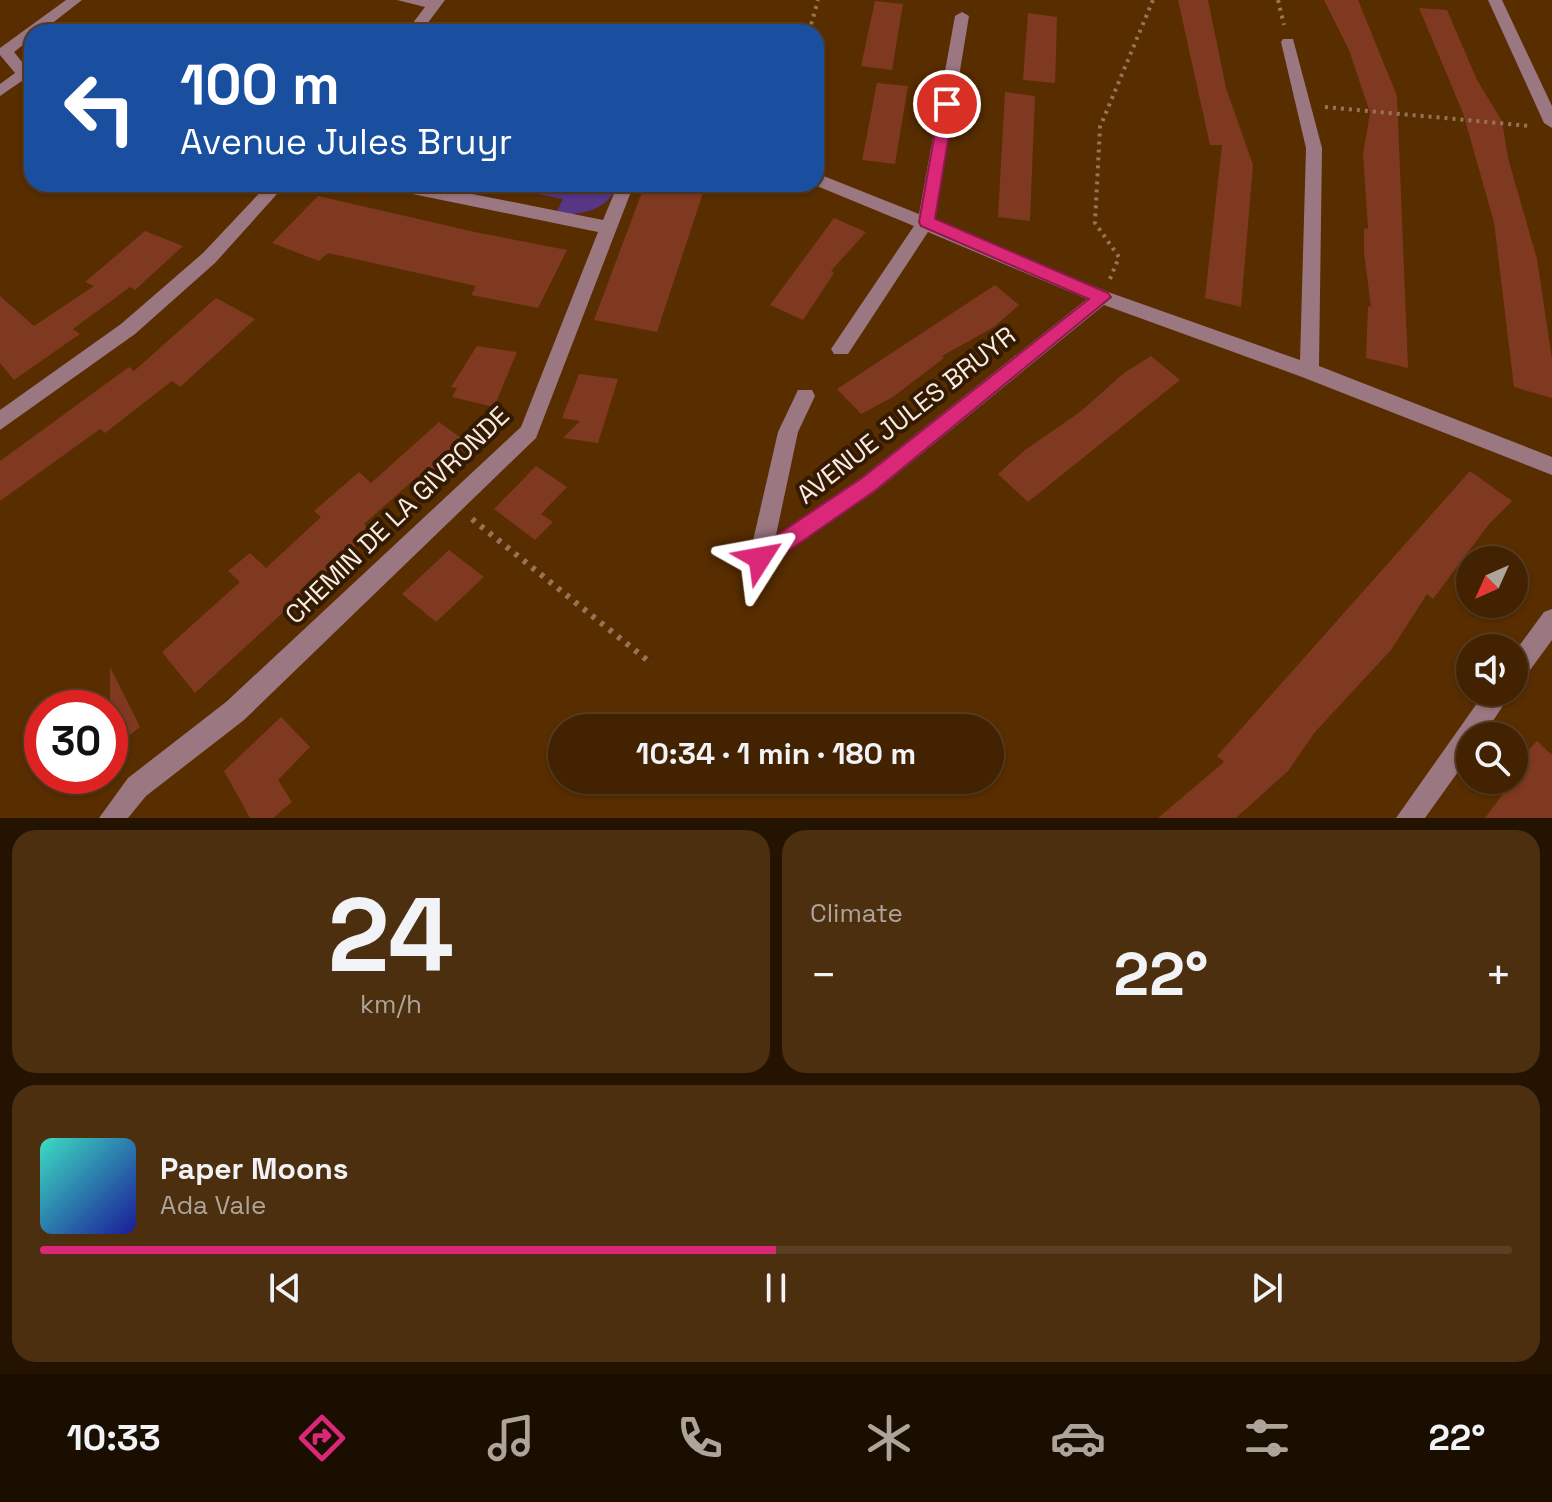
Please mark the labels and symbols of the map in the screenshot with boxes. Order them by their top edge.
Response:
pin [913,70,981,138]
street label: AVENUE JULES BRUYR [790,319,1022,511]
street label: CHEMIN DE LA GIVRONDE [278,399,516,631]
position arrow [718,516,802,600]
north arrow [1456,546,1528,618]
speed limit sign: 30 [24,690,128,794]

